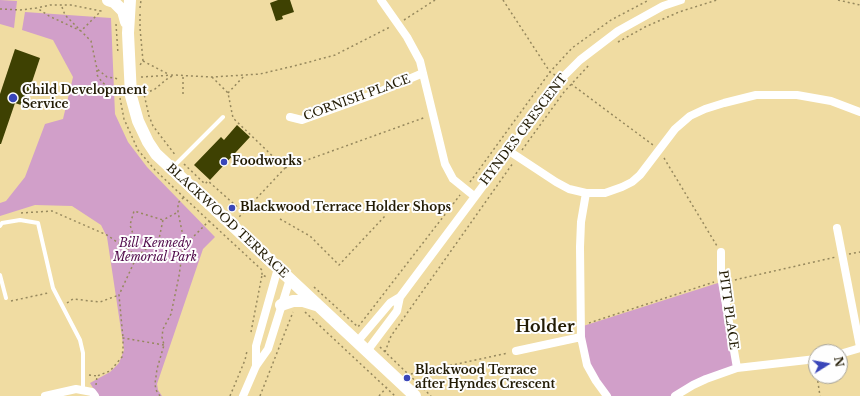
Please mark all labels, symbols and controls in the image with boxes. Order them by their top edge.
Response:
street label: CORNISH PLACE [302,72,412,124]
street label: HYNDES CRESCENT [478,72,570,188]
place label: Child Development Service [22,84,147,112]
marker: Child Development Service [7,92,19,104]
place label: Foodworks [232,155,302,169]
marker: Foodworks [219,157,229,167]
street label: BLACKWOOD TERRACE [163,161,291,281]
place label: Blackwood Terrace Holder Shops [240,201,451,215]
marker: Blackwood Terrace Holder Shops [227,203,237,213]
park label: Bill Kennedy Memorial Park [113,237,197,265]
street label: PITT PLACE [715,269,741,351]
district label: Holder [515,317,575,337]
north arrow [808,344,848,384]
text: N [831,355,847,368]
place label: Blackwood Terrace after Hyndes Crescent [415,364,555,392]
marker: Blackwood Terrace after Hyndes Crescent [402,373,412,383]

